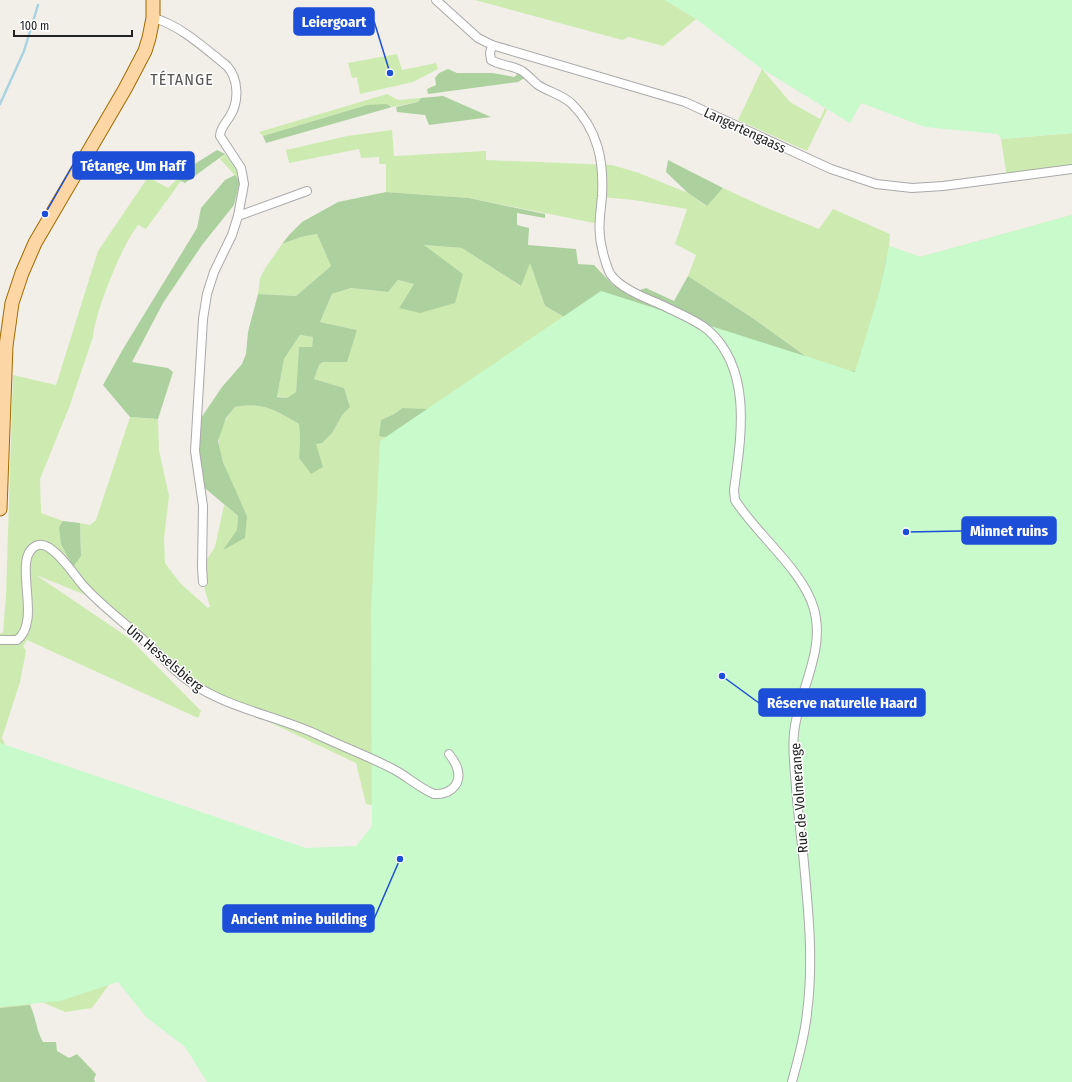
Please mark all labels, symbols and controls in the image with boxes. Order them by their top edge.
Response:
callout: Leiergoart [294,8,374,35]
scale bar [14,12,132,38]
text: Leiergoart [302,13,367,31]
text: 100 m [20,19,49,33]
district label: TÉTANGE [150,70,214,89]
street label: Langertengaass [701,104,789,157]
callout: Tétange, Um Haff [73,152,194,179]
text: Tétange, Um Haff [80,157,187,175]
callout: Minnet ruins [962,517,1056,544]
text: Minnet ruins [970,522,1048,540]
street label: Um Hesselsbierg [123,621,207,696]
callout: Réserve naturelle Haard [759,689,925,716]
text: Réserve naturelle Haard [767,694,917,712]
street label: Rue de Volmerange [787,742,812,854]
callout: Ancient mine building [223,905,374,932]
text: Ancient mine building [230,910,367,928]

